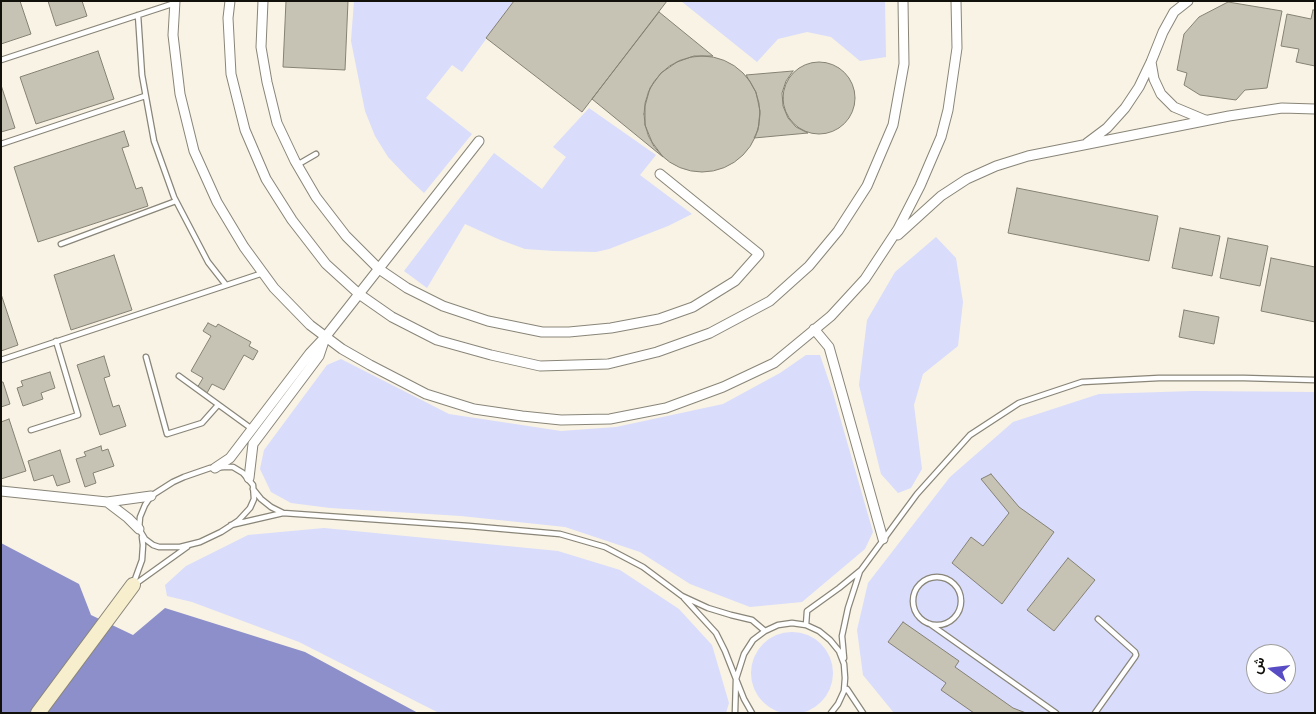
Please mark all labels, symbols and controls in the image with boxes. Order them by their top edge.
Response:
north arrow [1246,644,1296,694]
text: ش [1247,655,1267,676]

